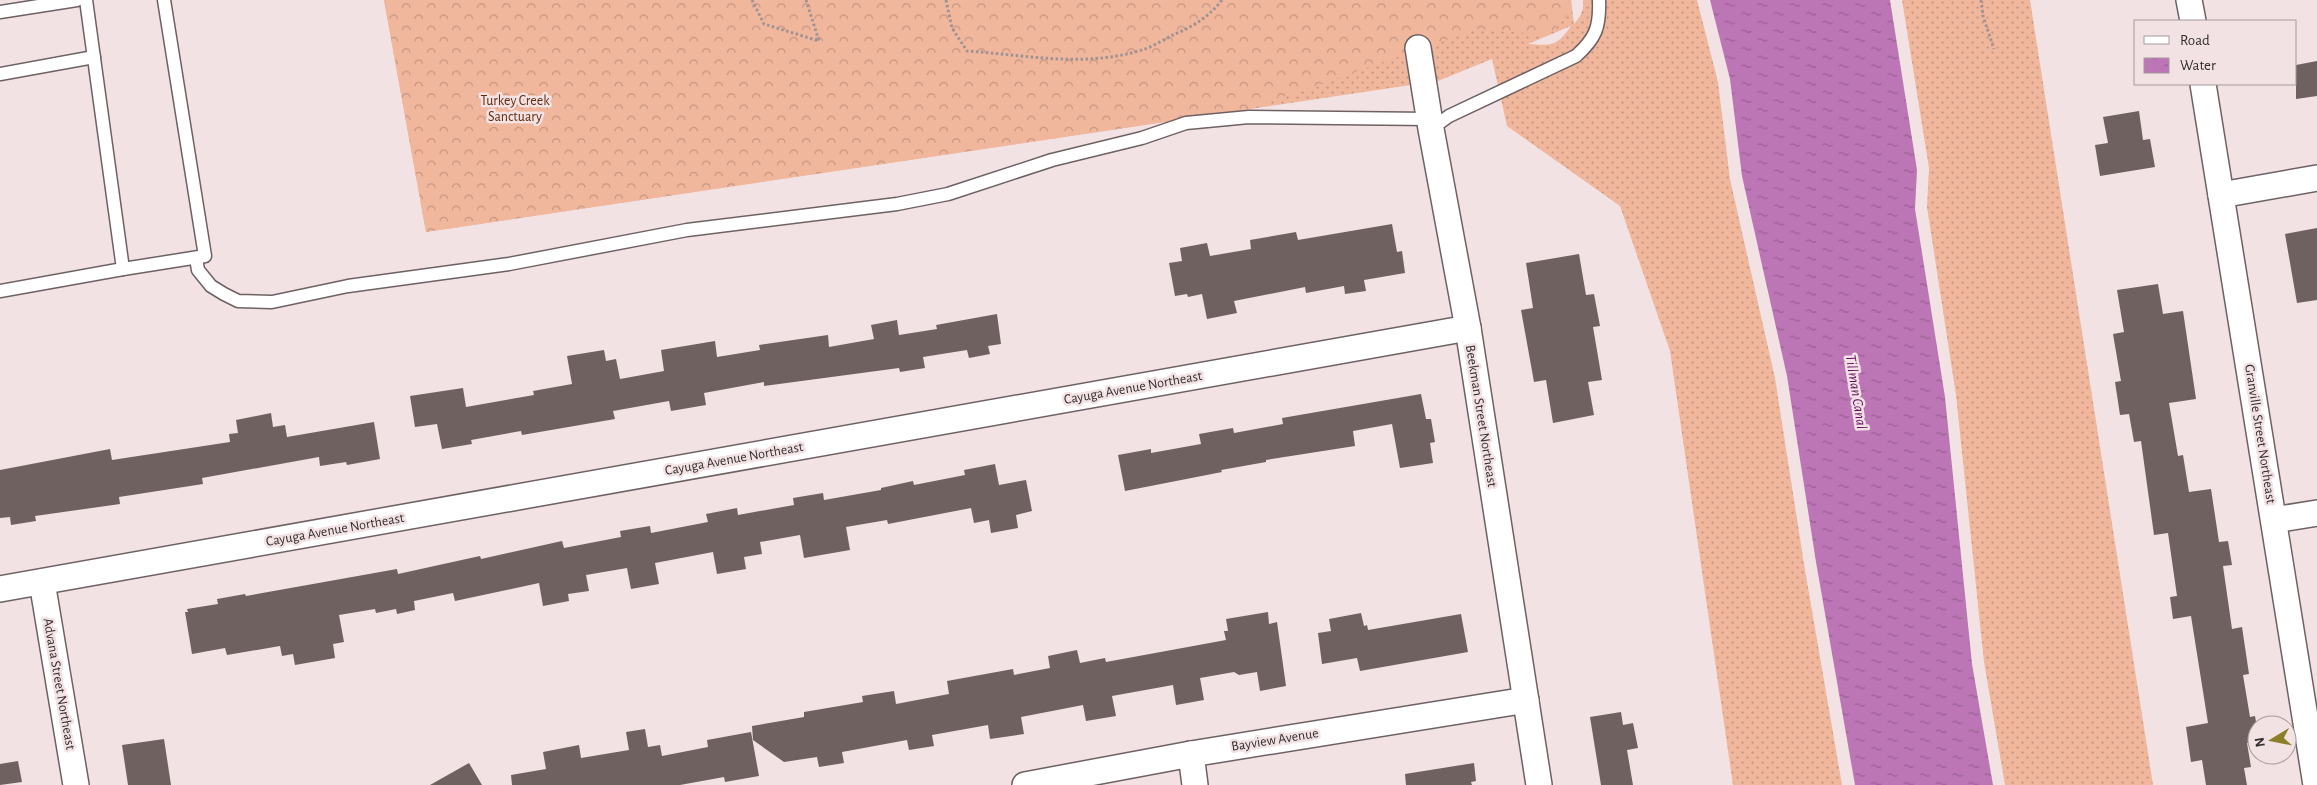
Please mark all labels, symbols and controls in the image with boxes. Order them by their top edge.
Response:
legend [2134,20,2297,85]
text: Road [2180,33,2210,48]
text: Water [2180,58,2216,73]
park label: Turkey Creek Sanctuary [480,94,550,124]
street label: Beekman Street Northeast [1463,344,1499,489]
water label: Tillman Canal [1843,354,1869,431]
street label: Granville Street Northeast [2242,363,2278,505]
street label: Cayuga Avenue Northeast [1063,369,1204,407]
street label: Cayuga Avenue Northeast [664,440,805,478]
street label: Cayuga Avenue Northeast [265,511,406,549]
street label: Advana Street Northeast [41,617,78,751]
north arrow [2247,715,2297,765]
street label: Bayview Avenue [1230,726,1320,754]
text: N [2252,736,2268,748]

